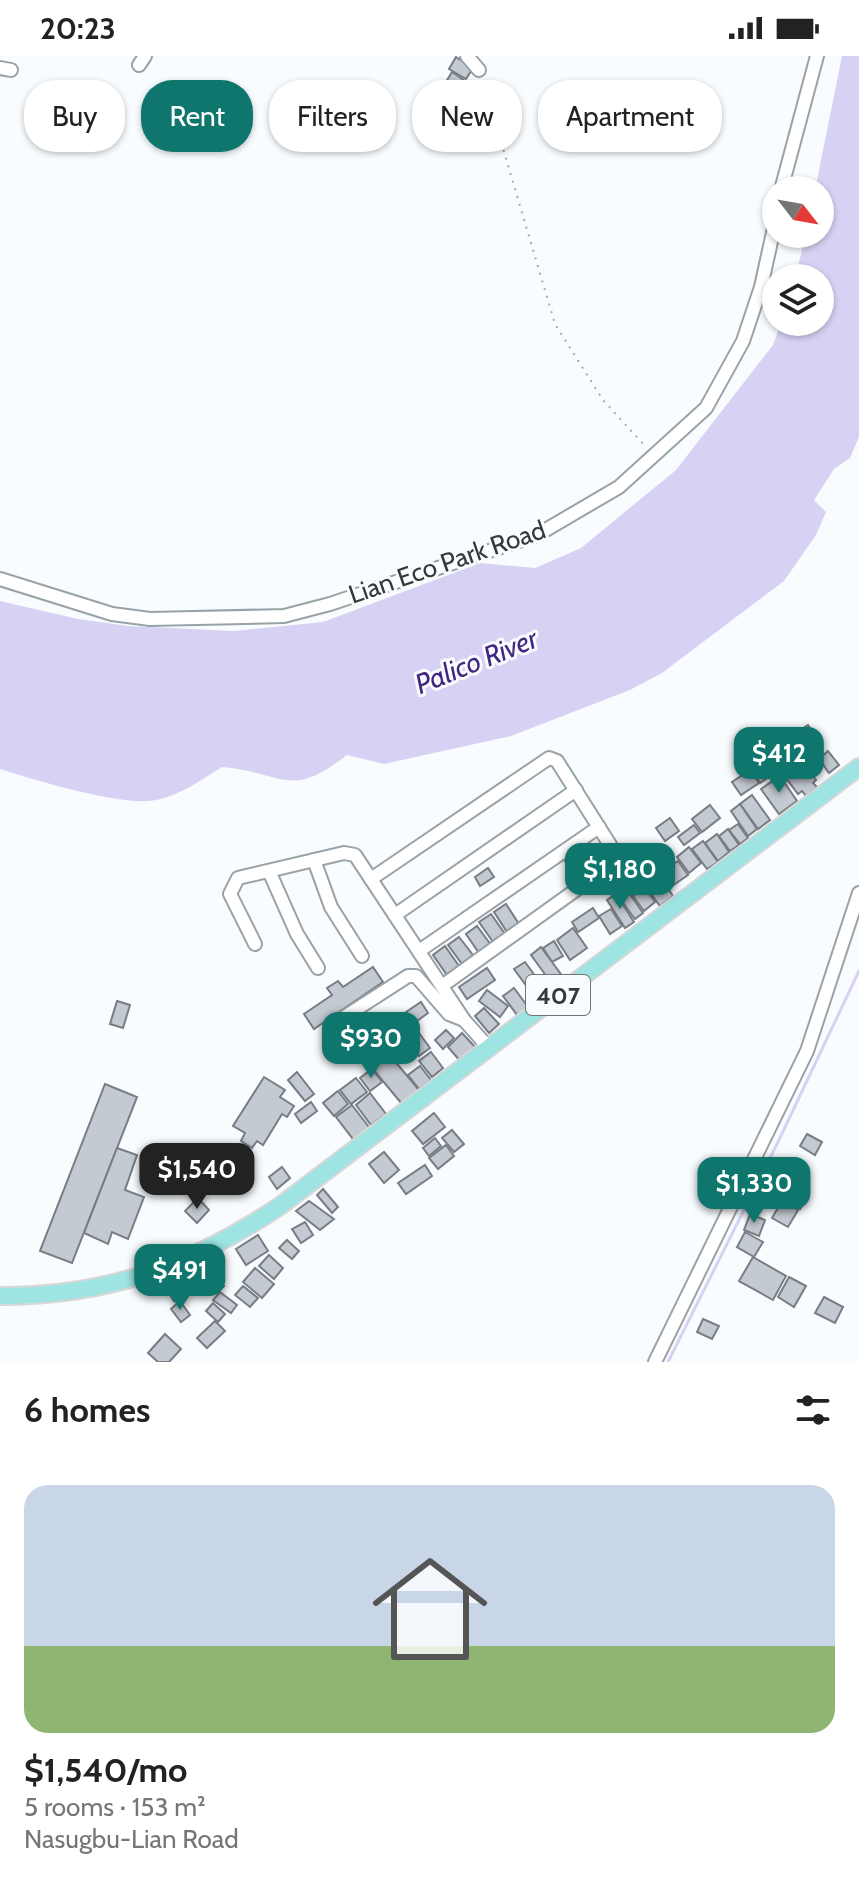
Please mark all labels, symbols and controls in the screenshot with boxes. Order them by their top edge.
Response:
text: 20:23 [40,10,116,47]
chip: Buy [24,80,125,152]
chip: Rent [141,80,253,152]
chip: Filters [269,80,396,152]
chip: New [412,80,522,152]
chip: Apartment [538,80,722,152]
north arrow [762,176,834,248]
map controls [762,176,834,336]
button: layers [762,264,834,336]
street label: Lian Eco Park Road [344,513,550,611]
water label: Palico River [410,621,544,701]
pin: $412 [732,727,826,795]
text: $412 [752,737,806,769]
pin: $1,180 [555,843,685,911]
text: $1,180 [583,853,657,885]
road number: 407 [526,975,590,1015]
pin: $930 [324,1012,418,1080]
text: $930 [340,1022,402,1054]
pin: $1,540 [132,1143,262,1211]
text: $1,540 [157,1153,237,1185]
pin: $1,330 [689,1157,819,1225]
text: $1,330 [715,1167,793,1199]
pin: $491 [133,1244,227,1312]
text: $491 [152,1254,208,1286]
icon: filters [791,1388,835,1432]
text: 6 homes [24,1389,150,1431]
icon: home [358,1537,502,1681]
text: $1,540/mo [24,1749,187,1791]
text: 5 rooms · 153 m² [24,1791,206,1823]
text: Nasugbu-Lian Road [24,1823,239,1855]

